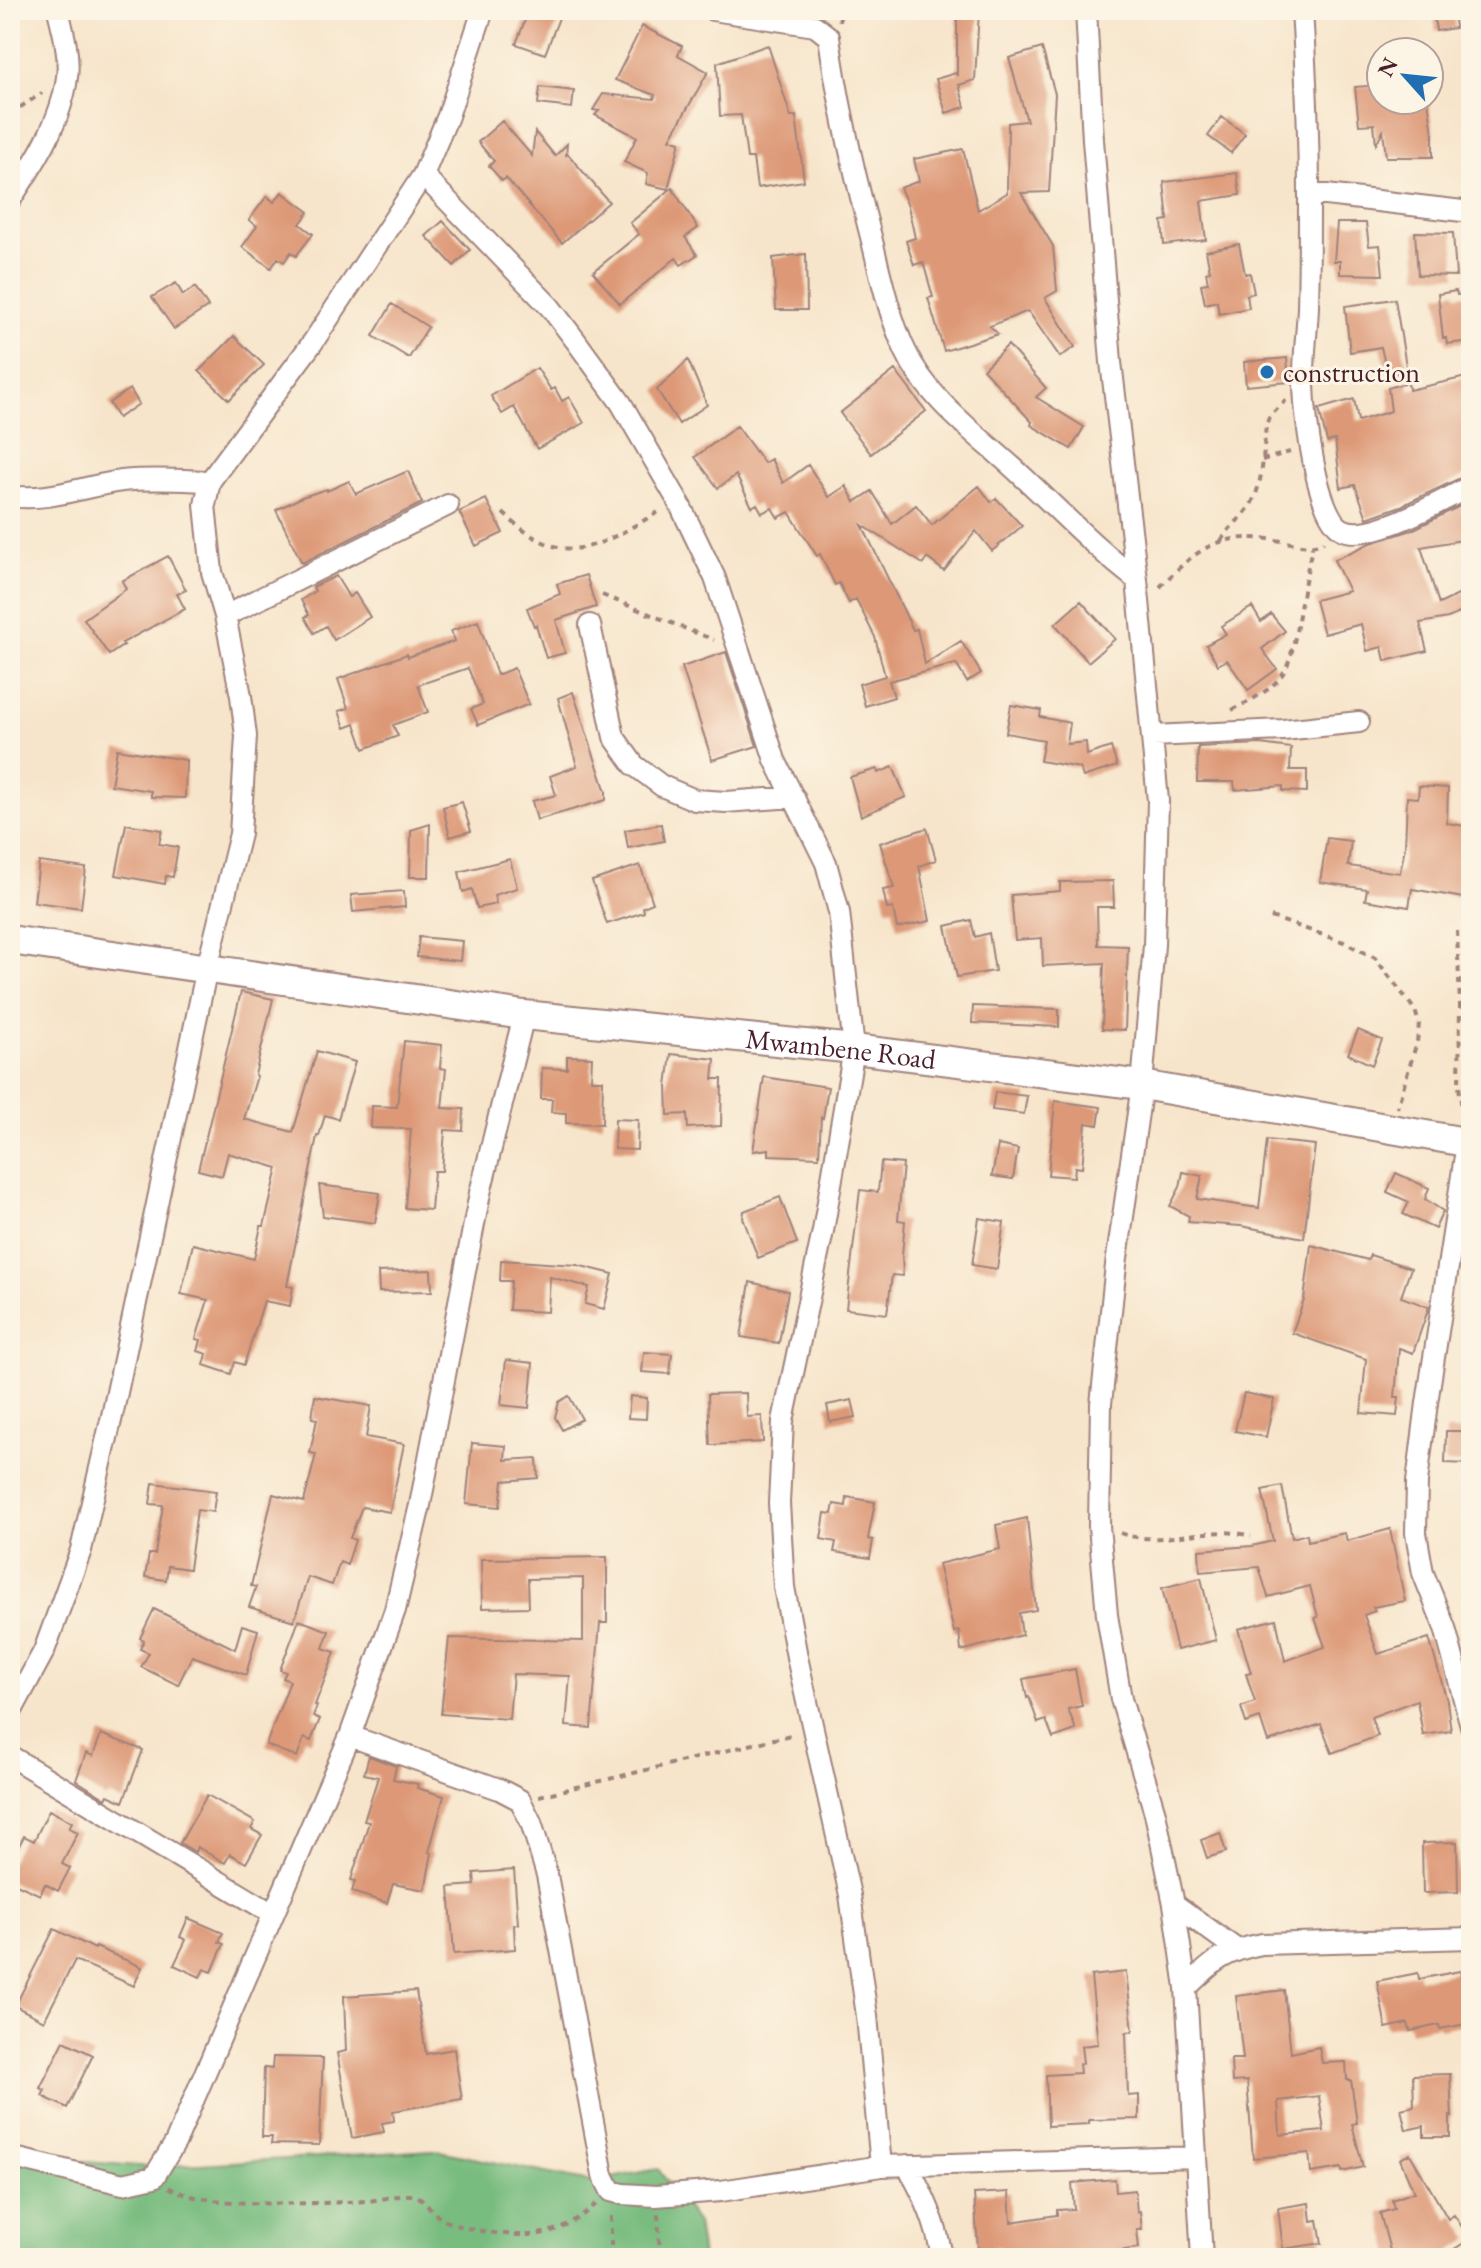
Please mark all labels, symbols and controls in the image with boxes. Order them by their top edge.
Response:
north arrow [1365,36,1445,116]
text: N [1371,52,1405,82]
place label: construction [1283,354,1420,390]
marker: construction [1258,363,1276,381]
street label: Mwambene Road [744,1020,939,1077]

